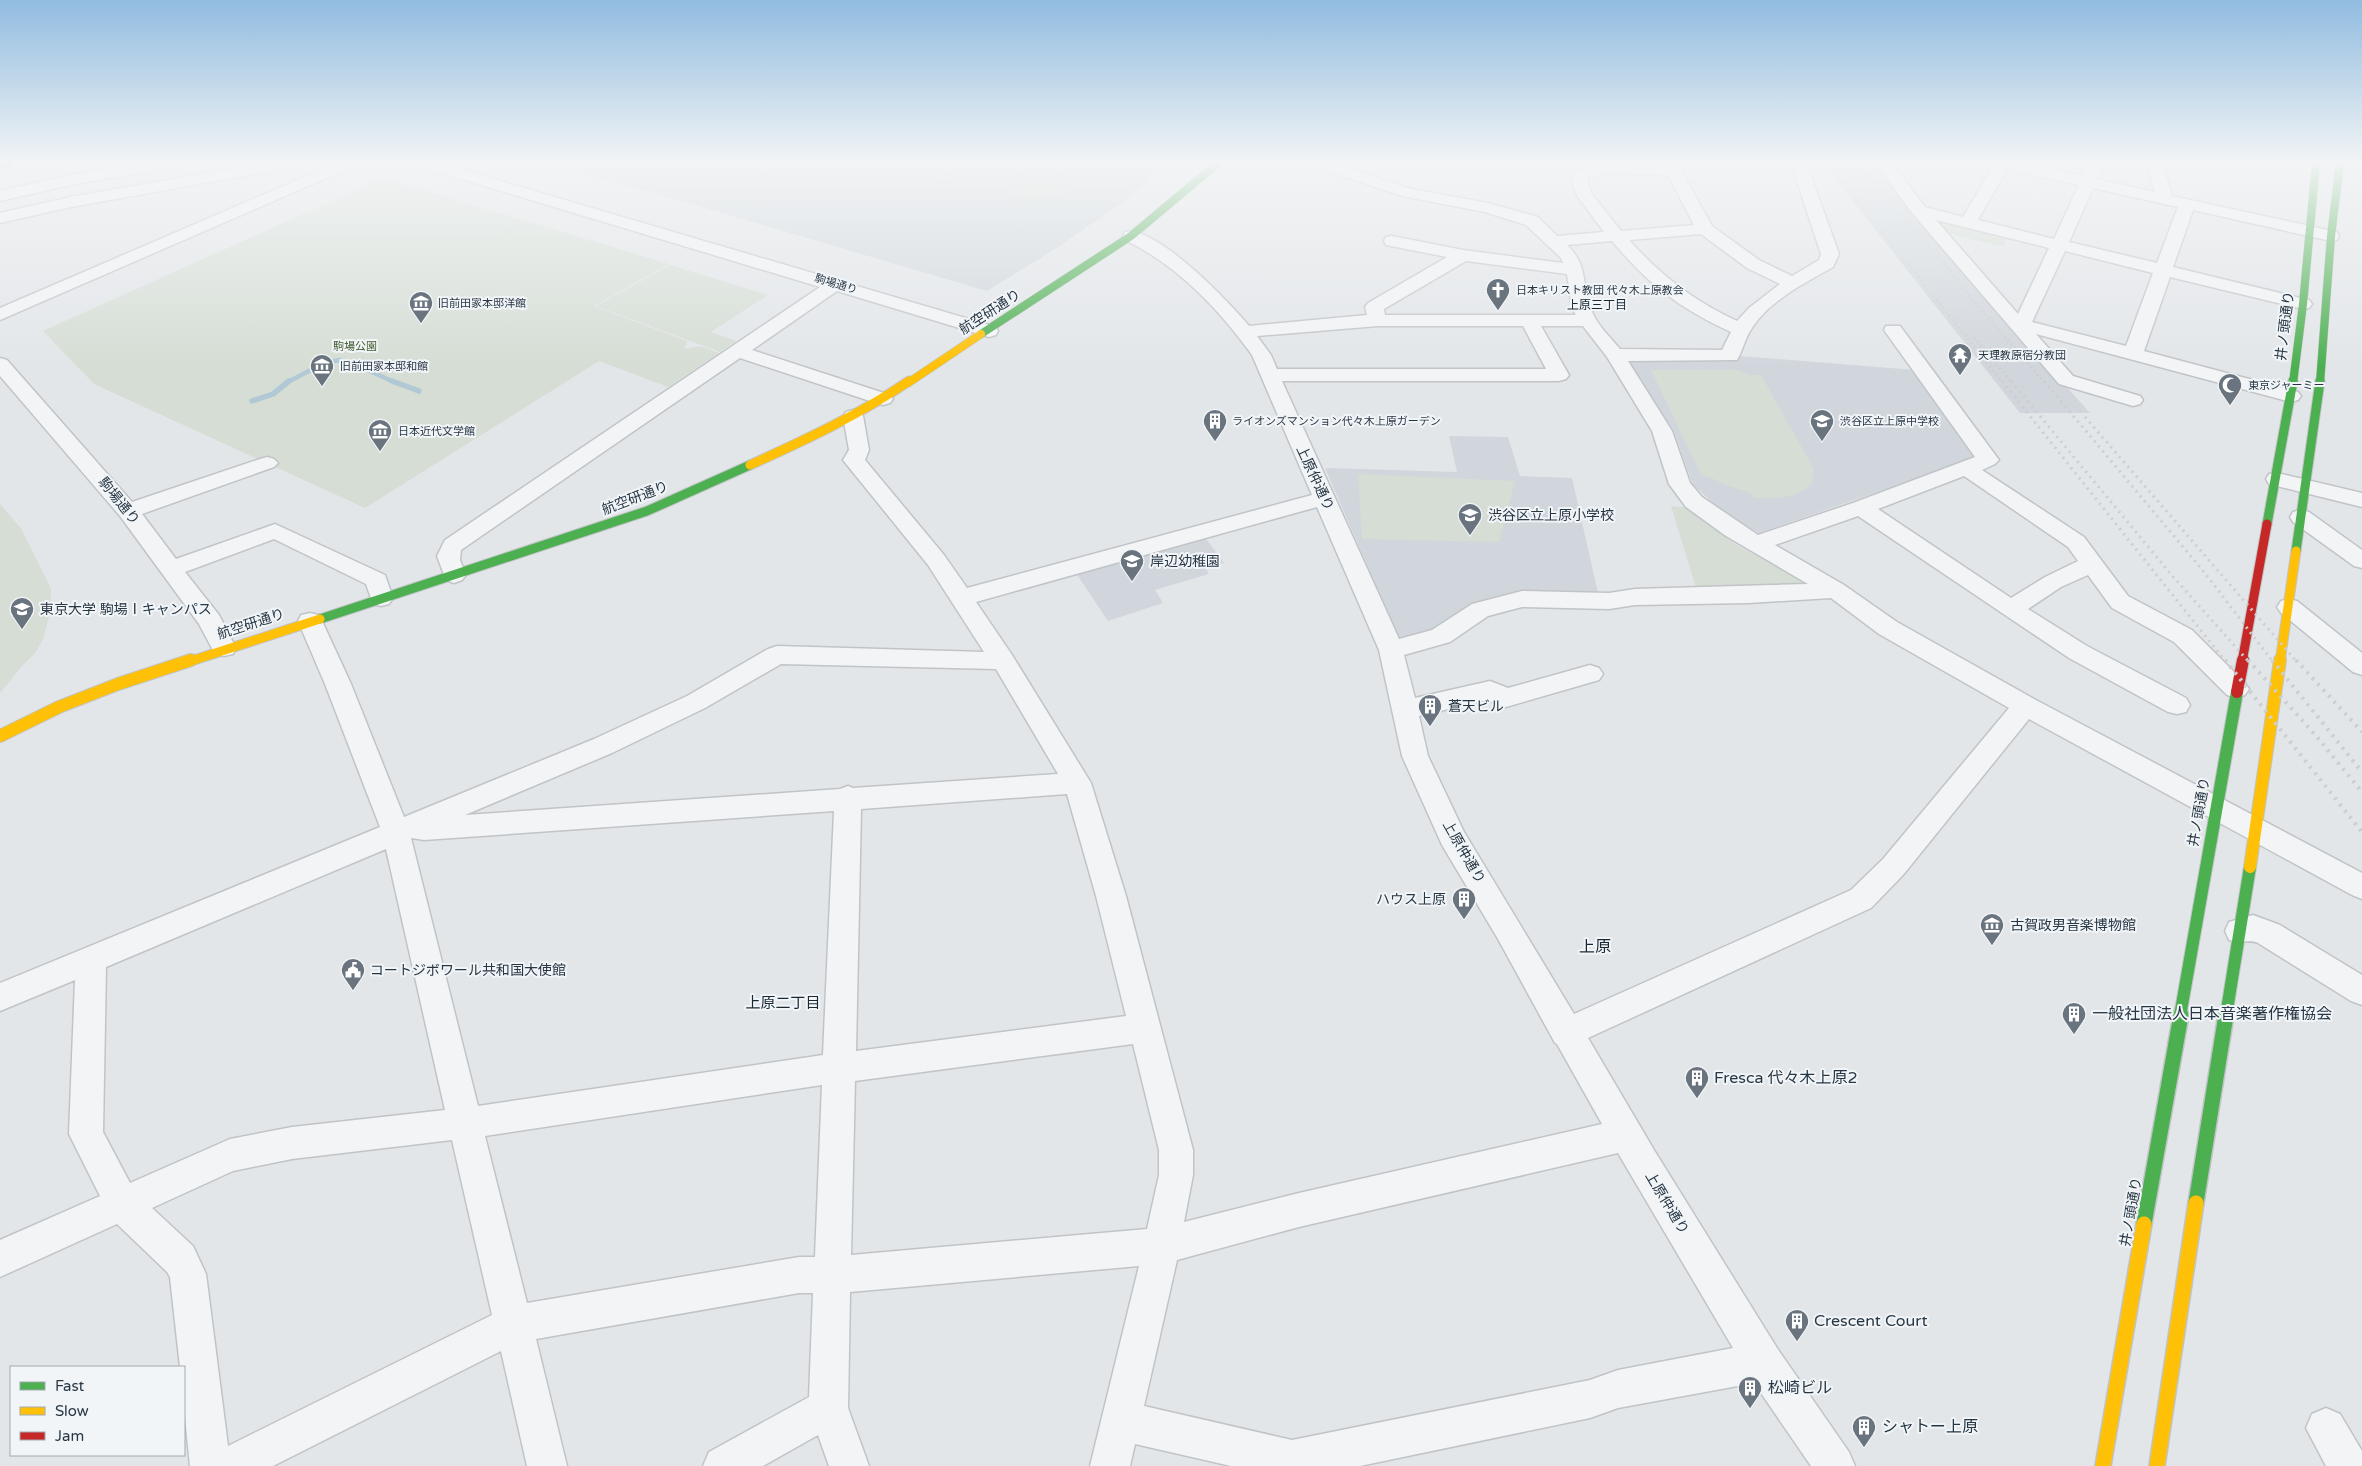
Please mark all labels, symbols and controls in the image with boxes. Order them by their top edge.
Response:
street label: 駒場通り [813,271,859,297]
church icon: 日本キリスト教団 代々木上原教会 [1485,277,1511,311]
place label: 日本キリスト教団 代々木上原教会 [1516,284,1684,297]
street label: 航空研通り [956,286,1024,338]
museum icon: 旧前田家本邸洋館 [408,290,434,324]
street label: 井ノ頭通り [2272,290,2298,362]
place label: 旧前田家本邸洋館 [438,297,526,310]
district label: 上原三丁目 [1567,298,1627,312]
park label: 駒場公園 [333,340,377,353]
temple icon: 天理教原宿分教団 [1947,342,1973,376]
place label: 天理教原宿分教団 [1978,349,2066,362]
museum icon: 旧前田家本邸和館 [309,353,335,387]
place label: 旧前田家本邸和館 [340,360,428,373]
mosque icon: 東京ジャーミー [2217,372,2243,406]
place label: 東京ジャーミー [2248,379,2324,392]
building icon: ライオンズマンション代々木上原ガーデン [1202,408,1228,442]
school or university icon: 渋谷区立上原中学校 [1809,408,1835,442]
place label: ライオンズマンション代々木上原ガーデン [1232,415,1441,428]
place label: 渋谷区立上原中学校 [1840,415,1939,428]
museum icon: 日本近代文学館 [367,418,393,452]
place label: 日本近代文学館 [398,425,475,438]
street label: 上原仲通り [1293,443,1337,513]
street label: 駒場通り [95,474,143,528]
street label: 航空研通り [599,478,671,518]
school or university icon: 渋谷区立上原小学校 [1457,502,1483,536]
place label: 渋谷区立上原小学校 [1488,507,1614,524]
school or university icon: 岸辺幼稚園 [1119,548,1145,582]
place label: 岸辺幼稚園 [1150,553,1220,570]
school or university icon: 東京大学 駒場Ⅰキャンパス [9,596,35,630]
place label: 東京大学 駒場Ⅰキャンパス [40,601,212,618]
street label: 航空研通り [215,605,287,643]
building icon: 蒼天ビル [1417,693,1443,727]
place label: 蒼天ビル [1448,698,1504,715]
street label: 井ノ頭通り [2185,776,2213,848]
street label: 上原仲通り [1439,817,1489,887]
building icon: ハウス上原 [1451,886,1477,920]
place label: ハウス上原 [1376,891,1446,908]
museum icon: 古賀政男音楽博物館 [1979,912,2005,946]
place label: 古賀政男音楽博物館 [2010,917,2136,934]
district label: 上原 [1579,937,1611,957]
public building icon: コートジボワール共和国大使館 [340,957,366,991]
place label: コートジボワール共和国大使館 [370,962,566,979]
district label: 上原二丁目 [745,994,821,1012]
building icon: 一般社団法人日本音楽著作権協会 [2061,1001,2087,1035]
place label: 一般社団法人日本音楽著作権協会 [2092,1004,2332,1024]
building icon: Fresca 代々木上原2 [1684,1065,1710,1099]
place label: Fresca 代々木上原2 [1714,1068,1858,1088]
street label: 上原仲通り [1642,1169,1692,1237]
street label: 井ノ頭通り [2117,1176,2145,1248]
building icon: Crescent Court [1784,1308,1810,1342]
place label: Crescent Court [1814,1311,1928,1331]
legend [10,1366,185,1456]
building icon: 松崎ビル [1737,1375,1763,1409]
text: Fast [55,1377,85,1395]
place label: 松崎ビル [1768,1378,1832,1398]
text: Slow [55,1402,89,1420]
building icon: シャトー上原 [1851,1414,1877,1448]
place label: シャトー上原 [1882,1417,1978,1437]
text: Jam [55,1427,84,1445]

